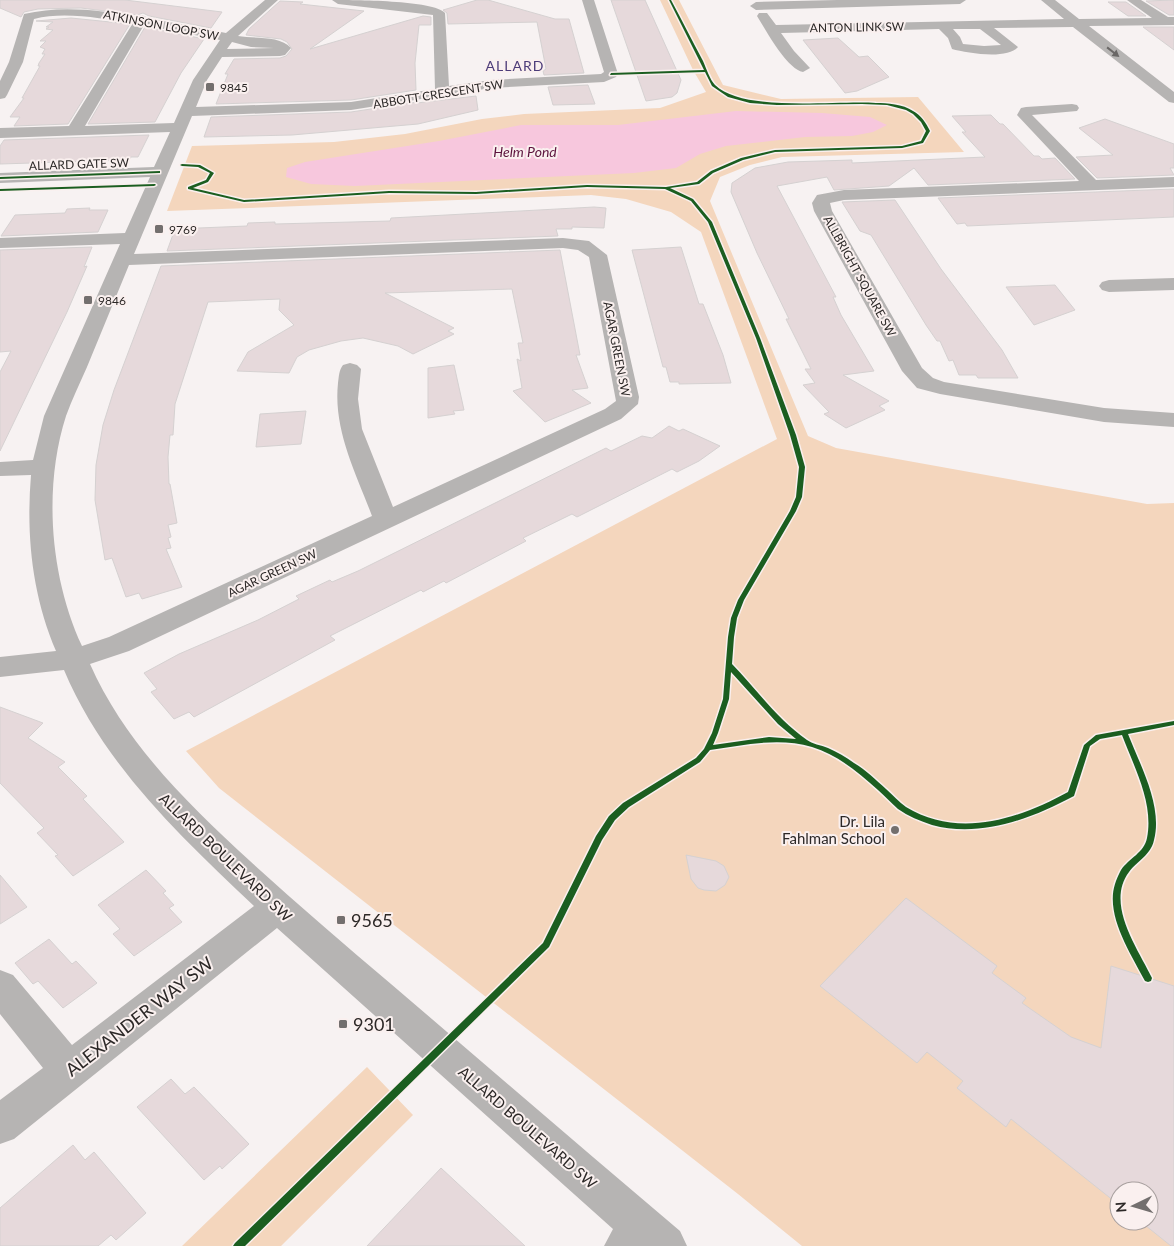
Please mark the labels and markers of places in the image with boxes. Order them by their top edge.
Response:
place label: 9845 [220,80,248,95]
marker: 9845 [204,81,216,93]
place label: 9769 [169,222,197,237]
marker: 9769 [153,223,165,235]
place label: 9846 [98,293,126,308]
marker: 9846 [82,294,94,306]
place label: Dr. Lila Fahlman School [782,812,885,847]
marker: Dr. Lila Fahlman School [889,824,901,836]
place label: 9565 [351,909,393,931]
marker: 9565 [335,914,347,926]
place label: 9301 [353,1013,395,1035]
marker: 9301 [337,1018,349,1030]

